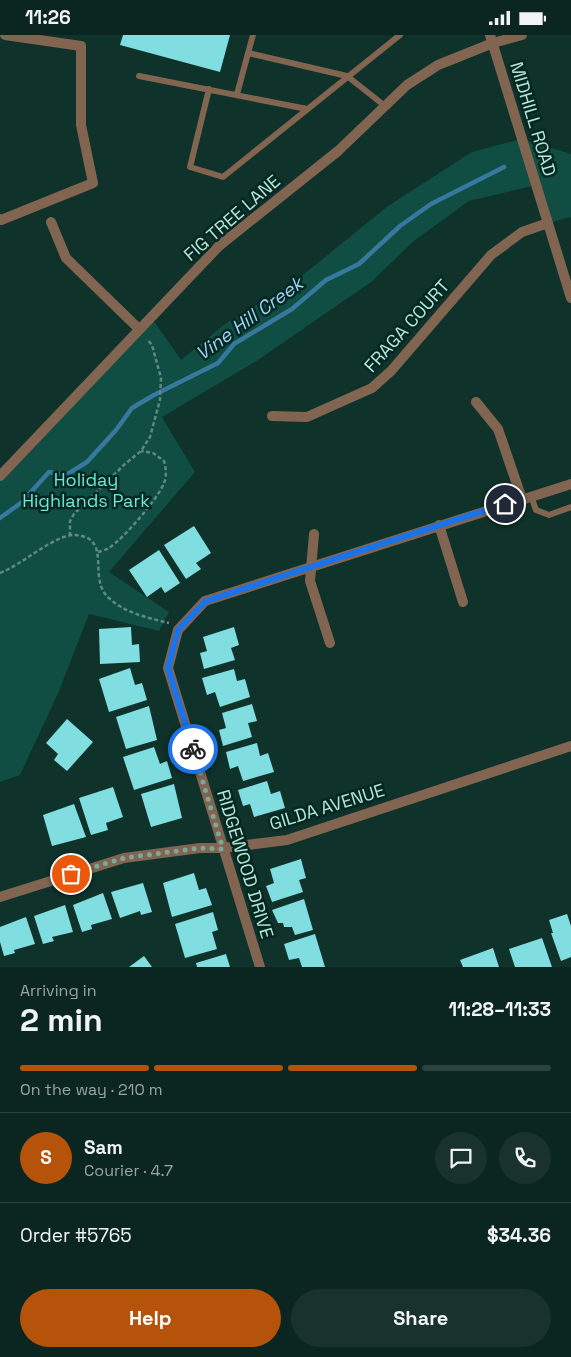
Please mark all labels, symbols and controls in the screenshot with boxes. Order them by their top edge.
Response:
text: 11:26 [25,5,71,30]
street label: MIDHILL ROAD [505,59,562,179]
street label: FIG TREE LANE [179,169,285,266]
water label: Vine Hill Creek [190,269,310,366]
street label: FRAGA COURT [359,274,455,377]
park label: Holiday Highlands Park [22,468,150,512]
pin [484,483,526,525]
icon: home [491,490,519,518]
courier [168,724,218,774]
icon: bike [179,735,207,763]
street label: GILDA AVENUE [267,778,387,835]
street label: RIDGEWOOD DRIVE [212,787,279,941]
pin [50,853,92,895]
icon: bag [57,860,85,888]
text: Arriving in [20,980,97,1001]
text: 11:28–11:33 [448,997,551,1022]
text: 2 min [20,1000,103,1040]
text: On the way · 210 m [20,1079,163,1100]
button: chat [435,1132,487,1184]
button: phone [499,1132,551,1184]
text: Sam [84,1135,123,1160]
text: S [40,1145,52,1170]
text: Courier · 4.7 [84,1160,173,1181]
text: Order #5765 [20,1223,132,1248]
text: $34.36 [487,1223,551,1248]
button: Help [20,1289,281,1347]
button: Share [291,1289,551,1347]

